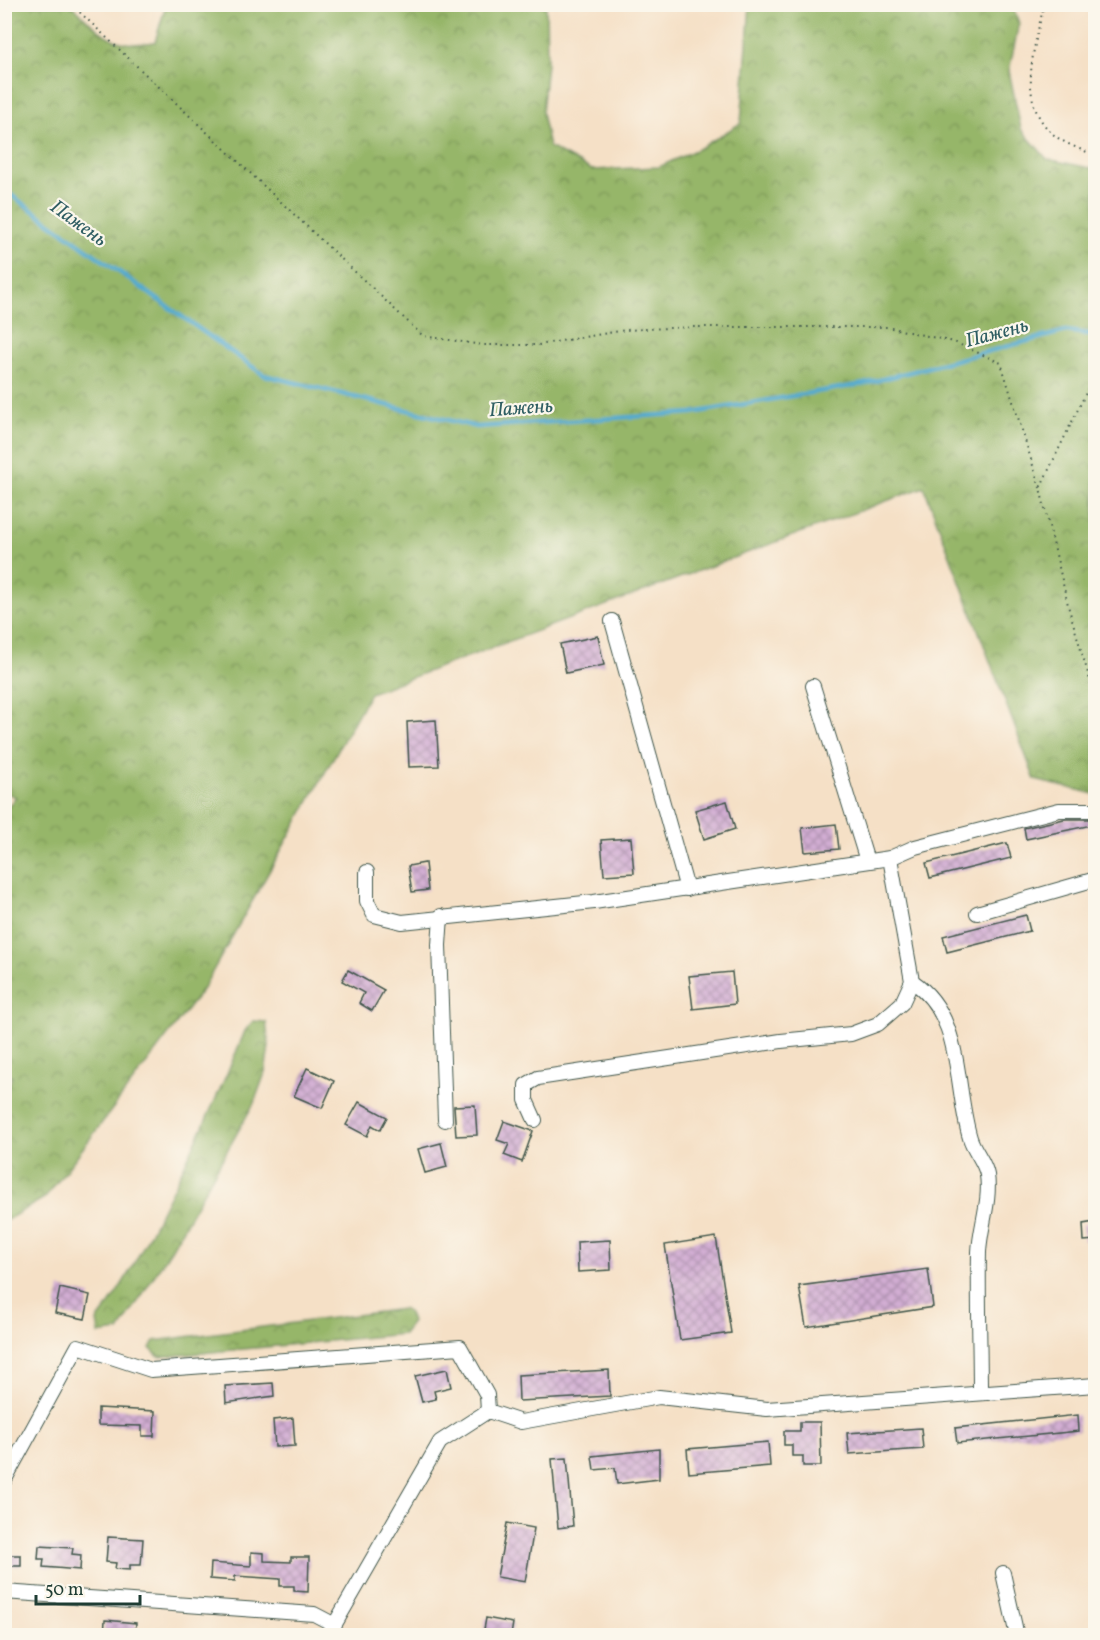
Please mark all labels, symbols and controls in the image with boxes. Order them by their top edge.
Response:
water label: Пажень [44,194,112,254]
water label: Пажень [963,312,1031,356]
water label: Пажень [488,393,554,425]
scale bar [36,1568,140,1606]
text: 50 m [45,1578,84,1603]

